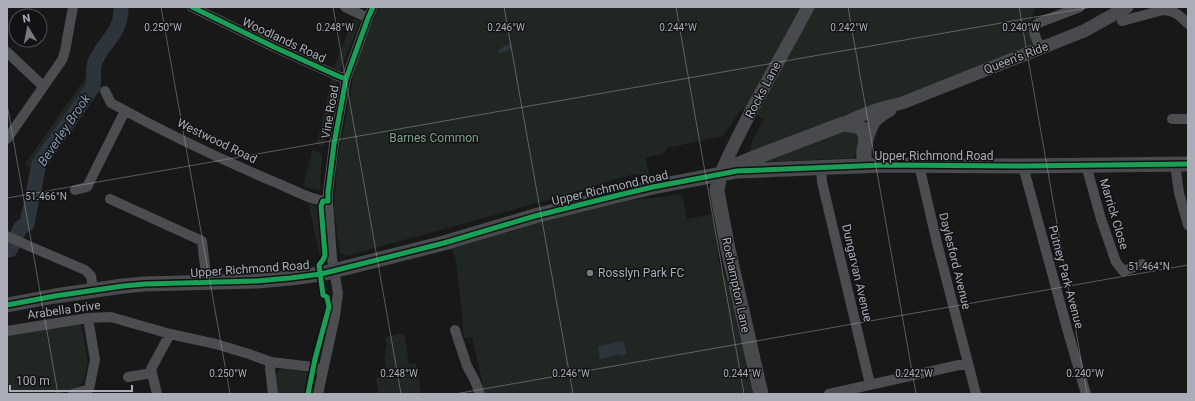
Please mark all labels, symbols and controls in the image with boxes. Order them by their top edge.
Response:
north arrow [8,8,48,48]
text: N [21,12,32,26]
street label: Woodlands Road [240,15,328,65]
text: 0.250°W [144,22,182,33]
text: 0.248°W [316,22,354,33]
text: 0.246°W [487,22,525,33]
text: 0.244°W [659,22,697,33]
text: 0.242°W [830,22,868,33]
text: 0.240°W [1002,22,1040,33]
street label: Queen's Ride [982,39,1050,77]
street label: Rocks Lane [742,59,784,121]
street label: Vine Road [318,84,342,140]
water label: Beverley Brook [35,91,94,169]
street label: Westwood Road [175,116,259,166]
park label: Barnes Common [389,131,479,145]
street label: Upper Richmond Road [874,149,994,163]
street label: Upper Richmond Road [550,168,670,208]
street label: Marrick Close [1097,177,1131,251]
text: 51.466°N [25,191,67,202]
street label: Daylesford Avenue [936,211,974,311]
street label: Dungarvan Avenue [839,223,875,323]
street label: Putney Park Avenue [1046,224,1086,330]
street label: Roehampton Lane [719,236,753,334]
street label: Upper Richmond Road [190,258,310,280]
text: 51.464°N [1128,261,1170,272]
place label: Rosslyn Park FC [598,266,685,280]
marker: Rosslyn Park FC [585,268,595,278]
street label: Arabella Drive [27,298,101,322]
scale bar [10,367,132,393]
text: 0.250°W [209,368,247,379]
text: 0.248°W [380,368,418,379]
text: 0.246°W [552,368,590,379]
text: 0.244°W [723,368,761,379]
text: 0.242°W [895,368,933,379]
text: 0.240°W [1066,368,1104,379]
text: 100 m [16,374,50,388]

